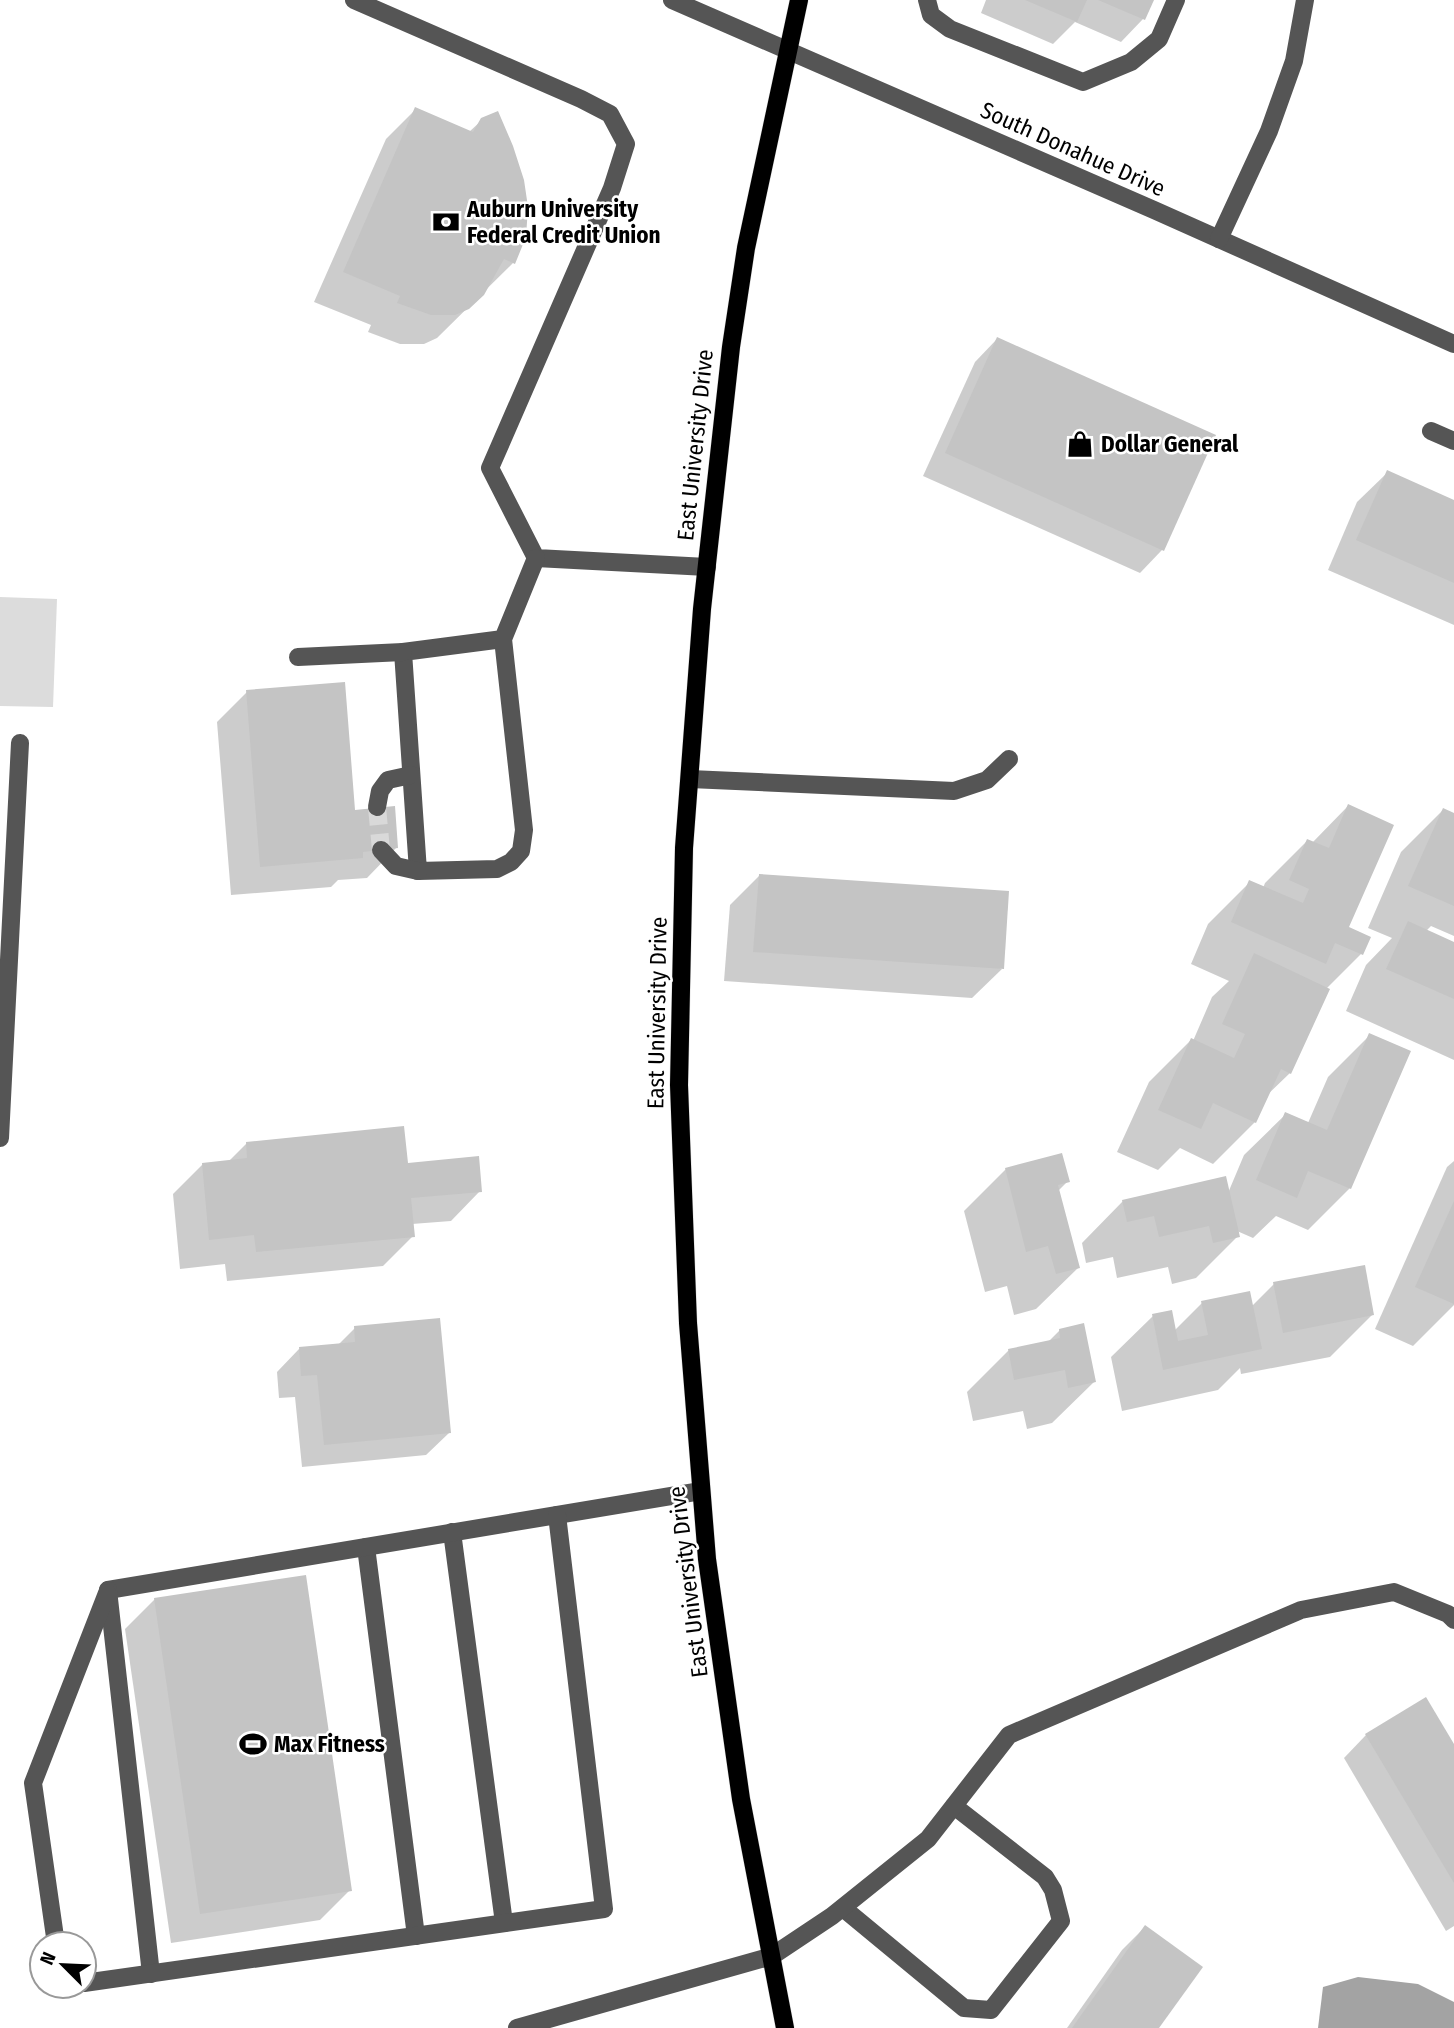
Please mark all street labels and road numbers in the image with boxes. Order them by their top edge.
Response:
street label: South Donahue Drive [976,96,1170,202]
street label: East University Drive [671,348,719,542]
street label: East University Drive [641,917,673,1109]
street label: East University Drive [662,1485,714,1679]

